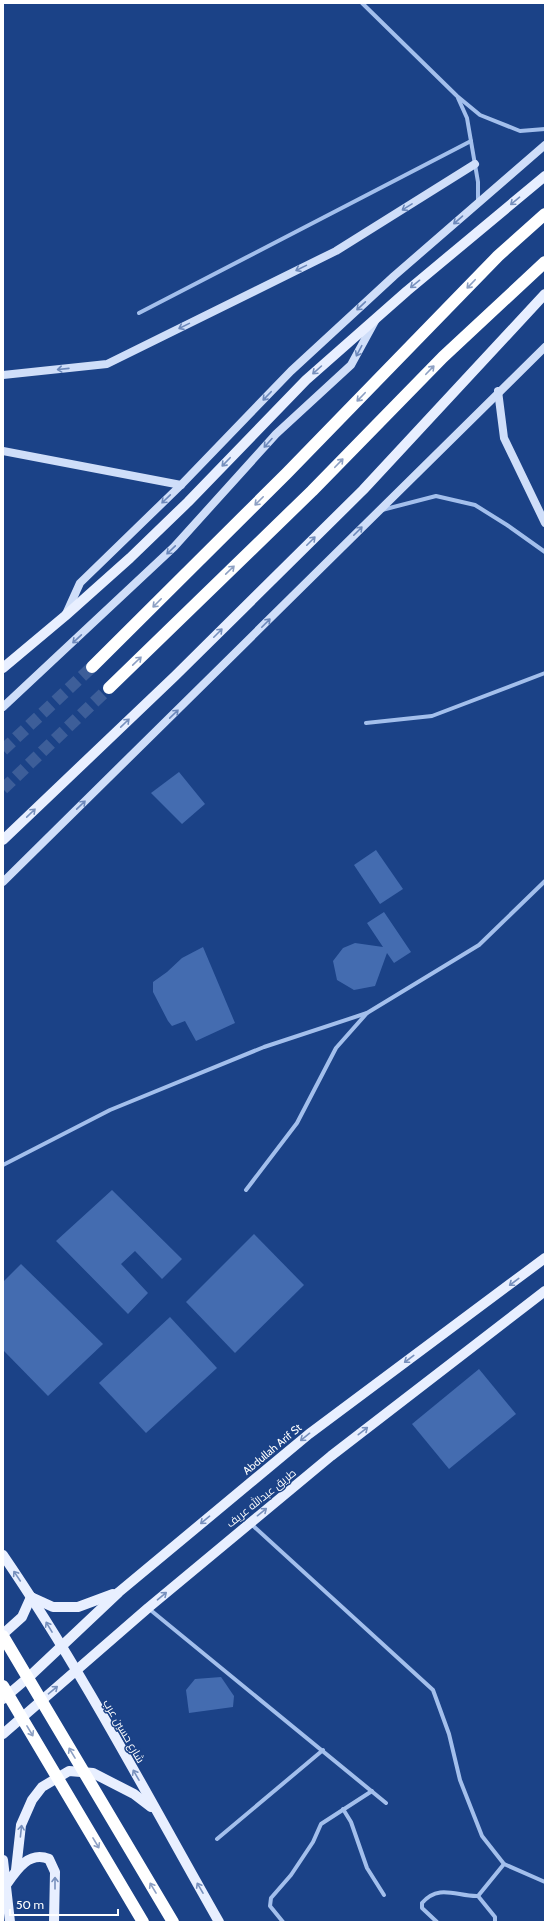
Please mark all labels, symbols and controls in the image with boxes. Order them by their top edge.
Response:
one-way arrow [509,197,520,206]
one-way arrow [402,203,413,211]
one-way arrow [453,215,463,224]
one-way arrow [295,265,307,272]
one-way arrow [466,279,476,289]
one-way arrow [410,280,420,289]
one-way arrow [356,302,366,311]
one-way arrow [178,322,190,330]
one-way arrow [354,345,362,357]
one-way arrow [57,365,70,372]
one-way arrow [425,365,435,375]
one-way arrow [312,366,323,375]
one-way arrow [262,391,272,401]
one-way arrow [356,392,366,402]
one-way arrow [263,438,273,448]
one-way arrow [221,457,231,467]
one-way arrow [334,458,344,468]
one-way arrow [161,494,171,504]
one-way arrow [254,496,264,506]
one-way arrow [353,526,363,536]
one-way arrow [306,536,316,546]
one-way arrow [166,545,176,554]
one-way arrow [225,565,235,575]
one-way arrow [152,598,162,608]
one-way arrow [261,618,271,628]
one-way arrow [214,628,223,638]
one-way arrow [72,634,82,644]
one-way arrow [132,656,142,666]
one-way arrow [169,709,179,719]
one-way arrow [120,718,130,728]
one-way arrow [76,800,86,810]
one-way arrow [26,808,36,818]
one-way arrow [508,1277,519,1286]
one-way arrow [404,1355,415,1363]
street label: Abdullah Arif St [240,1420,304,1478]
one-way arrow [358,1427,369,1435]
one-way arrow [300,1432,310,1441]
street label: طريق عبدالله عريف [223,1465,299,1530]
one-way arrow [256,1508,267,1517]
one-way arrow [200,1515,211,1524]
one-way arrow [13,1571,21,1582]
one-way arrow [157,1591,168,1600]
one-way arrow [45,1621,53,1632]
one-way arrow [48,1685,58,1694]
street label: شارع حسين عرب [99,1697,148,1766]
one-way arrow [26,1725,34,1736]
one-way arrow [68,1747,76,1759]
one-way arrow [131,1769,139,1781]
one-way arrow [17,1825,24,1838]
one-way arrow [93,1837,101,1849]
one-way arrow [51,1877,59,1890]
one-way arrow [149,1882,157,1894]
one-way arrow [195,1882,203,1894]
scale bar [10,1891,118,1917]
text: 50 m [16,1897,44,1912]

